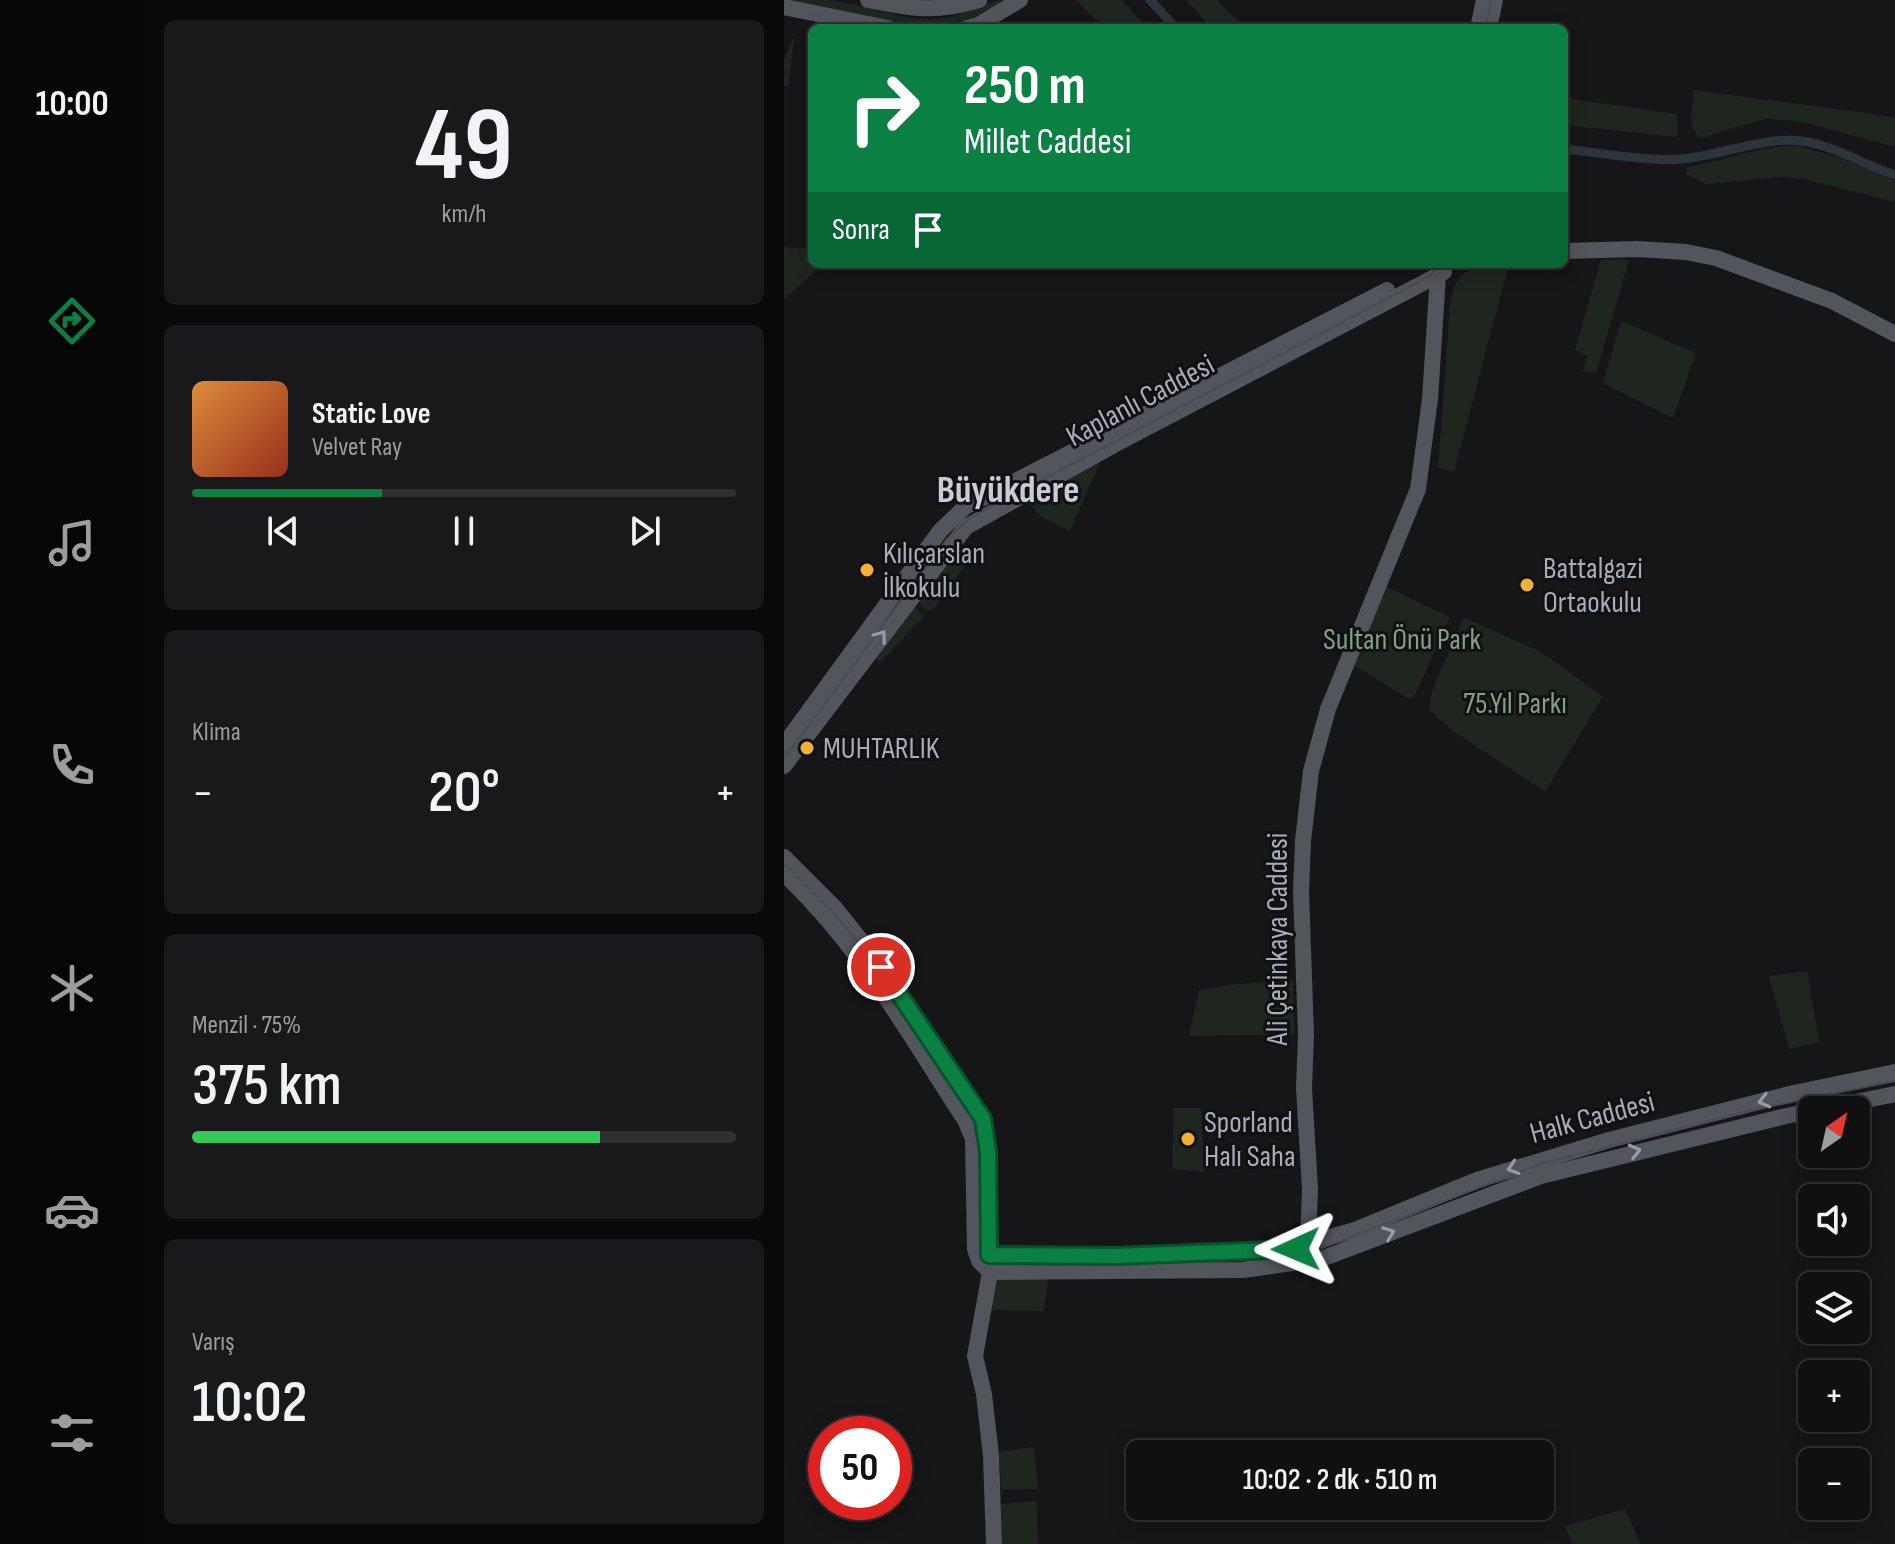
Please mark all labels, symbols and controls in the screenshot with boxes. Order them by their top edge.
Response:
text: 250 m [964,53,1086,120]
icon: right [832,56,936,160]
text: 10:00 [35,83,109,126]
text: 49 [415,84,513,209]
text: Millet Caddesi [964,121,1131,164]
text: km/h [442,199,486,230]
icon: arrive [906,208,950,252]
text: Sonra [832,212,890,248]
icon: directions [44,293,100,349]
street label: Kaplanlı Caddesi [1060,347,1221,455]
text: Static Love [312,396,431,432]
text: Velvet Ray [312,432,402,463]
district label: Büyükdere [937,468,1079,513]
icon: previous [261,509,305,553]
icon: pause [442,509,486,553]
icon: next [623,509,667,553]
icon: music [44,515,100,571]
place label: Kılıçarslan İlkokulu [883,536,985,606]
place label: Battalgazi Ortaokulu [1543,551,1643,621]
marker: Kılıçarslan İlkokulu [858,561,876,579]
marker: Battalgazi Ortaokulu [1518,576,1536,594]
park label: Sultan Önü Park [1323,622,1482,658]
one-way arrow [872,630,886,645]
park label: 75.Yıl Parkı [1463,686,1567,722]
text: Klima [192,717,241,748]
place label: MUHTARLIK [823,731,940,767]
icon: phone [44,737,100,793]
marker: MUHTARLIK [798,739,816,757]
text: 20° [428,757,500,829]
text: − [192,767,214,820]
text: + [714,767,736,820]
street label: Ali Çetinkaya Caddesi [1260,833,1296,1046]
pin [847,933,915,1001]
icon: arrive [859,945,903,989]
icon: climate [44,960,100,1016]
text: Menzil · 75% [192,1010,301,1041]
text: 375 km [192,1050,342,1122]
street label: Halk Caddesi [1526,1084,1659,1152]
one-way arrow [1758,1091,1772,1108]
north arrow [1798,1096,1870,1168]
map controls [1798,1096,1870,1520]
place label: Sporland Halı Saha [1204,1105,1296,1175]
marker: Sporland Halı Saha [1179,1130,1197,1148]
one-way arrow [1628,1144,1642,1161]
one-way arrow [1507,1159,1521,1175]
icon: car [44,1182,100,1238]
button: sound [1798,1184,1870,1256]
position arrow [1254,1207,1338,1291]
one-way arrow [1381,1226,1395,1243]
button: layers [1798,1272,1870,1344]
text: Varış [192,1327,235,1358]
button: + [1798,1360,1870,1432]
text: 10:02 [192,1367,307,1439]
icon: filters [44,1405,100,1461]
speed limit sign: 50 [808,1416,912,1520]
button: − [1798,1448,1870,1520]
text: 10:02 · 2 dk · 510 m [1243,1462,1437,1498]

